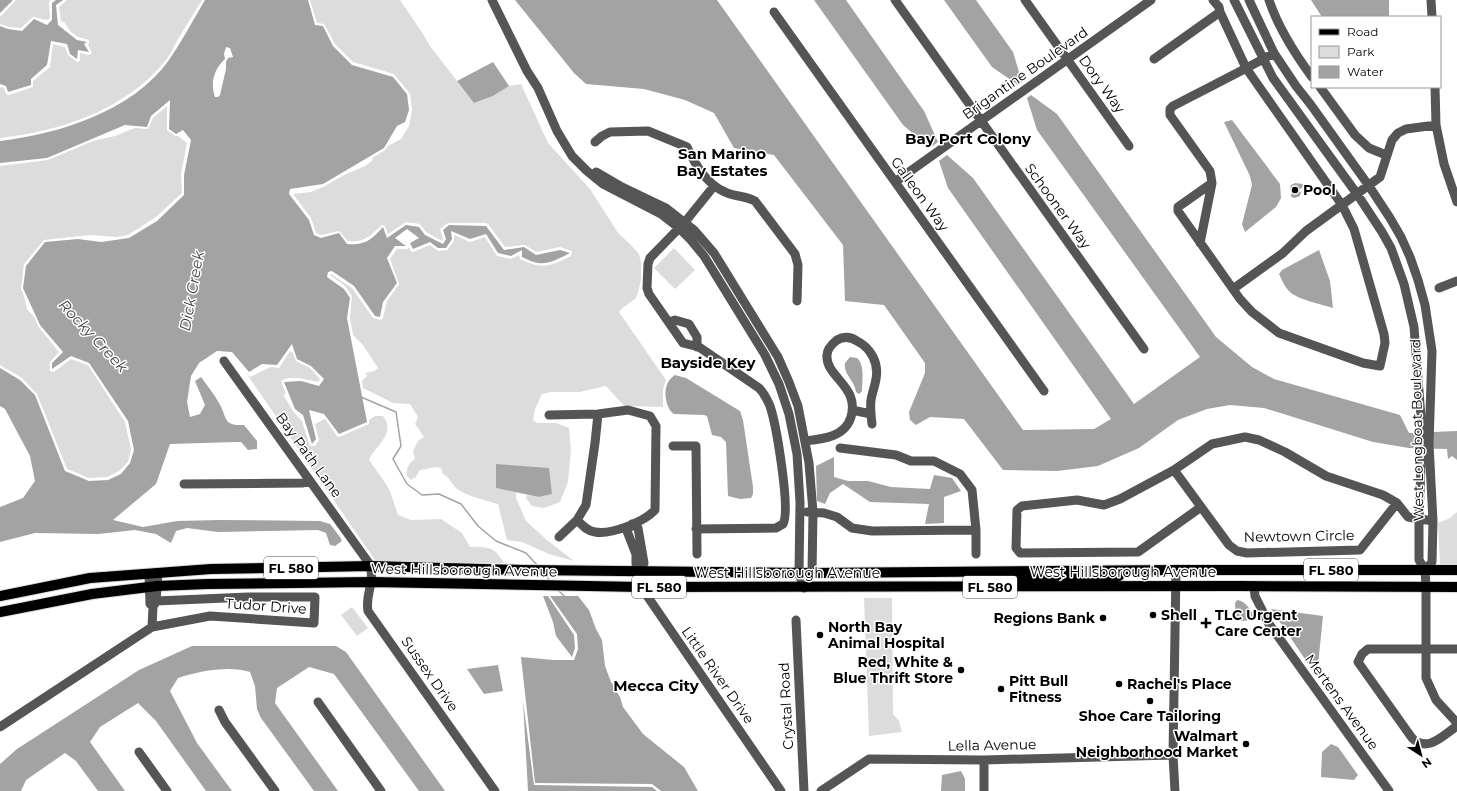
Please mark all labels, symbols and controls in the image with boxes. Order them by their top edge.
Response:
legend [1311,16,1441,88]
street label: Brigantine Boulevard [959,23,1091,123]
text: Road [1347,24,1378,39]
text: Park [1347,44,1375,59]
street label: Dory Way [1075,51,1129,117]
text: Water [1347,64,1384,79]
district label: Bay Port Colony [905,129,1032,148]
district label: San Marino Bay Estates [677,144,768,180]
street label: Galleon Way [887,153,953,235]
street label: Schooner Way [1021,160,1095,252]
place label: Pool [1303,181,1336,199]
marker: Pool [1290,185,1300,195]
water label: Dick Creek [175,248,208,333]
water label: Rocky Creek [55,295,133,377]
street label: West Longboat Boulevard [1406,339,1428,521]
district label: Bayside Key [660,353,757,372]
street label: Bay Path Lane [272,409,346,501]
street label: Newtown Circle [1244,526,1354,546]
road number: FL 580 [264,557,318,579]
street label: West Hillsborough Avenue [371,559,557,581]
road number: FL 580 [1304,559,1358,581]
street label: West Hillsborough Avenue [1030,563,1216,581]
street label: West Hillsborough Avenue [694,564,880,582]
road number: FL 580 [632,576,686,598]
road number: FL 580 [963,576,1017,598]
street label: Tudor Drive [225,594,307,618]
place label: Shell [1161,606,1197,624]
place label: TLC Urgent Care Center [1215,606,1302,640]
place label: Regions Bank [993,609,1096,627]
marker: Shell [1148,610,1158,620]
marker: Regions Bank [1098,613,1108,623]
marker: TLC Urgent Care Center [1200,617,1212,629]
place label: North Bay Animal Hospital [827,618,945,652]
street label: Little River Drive [678,623,758,727]
marker: North Bay Animal Hospital [815,630,825,640]
street label: Sussex Drive [397,633,463,715]
street label: Mertens Avenue [1301,650,1383,754]
place label: Red, White & Blue Thrift Store [833,653,953,687]
street label: Crystal Road [775,662,797,750]
marker: Red, White & Blue Thrift Store [956,665,966,675]
place label: Pitt Bull Fitness [1009,672,1068,706]
place label: Rachel's Place [1127,675,1232,693]
district label: Mecca City [613,676,700,695]
marker: Rachel's Place [1114,679,1124,689]
marker: Pitt Bull Fitness [996,684,1006,694]
marker: Shoe Care Tailoring [1145,696,1155,706]
place label: Shoe Care Tailoring [1079,707,1221,725]
place label: Walmart Neighborhood Market [1076,727,1238,761]
street label: Lella Avenue [947,735,1037,755]
north arrow [1401,735,1441,775]
marker: Walmart Neighborhood Market [1241,739,1251,749]
text: N [1419,755,1435,771]

